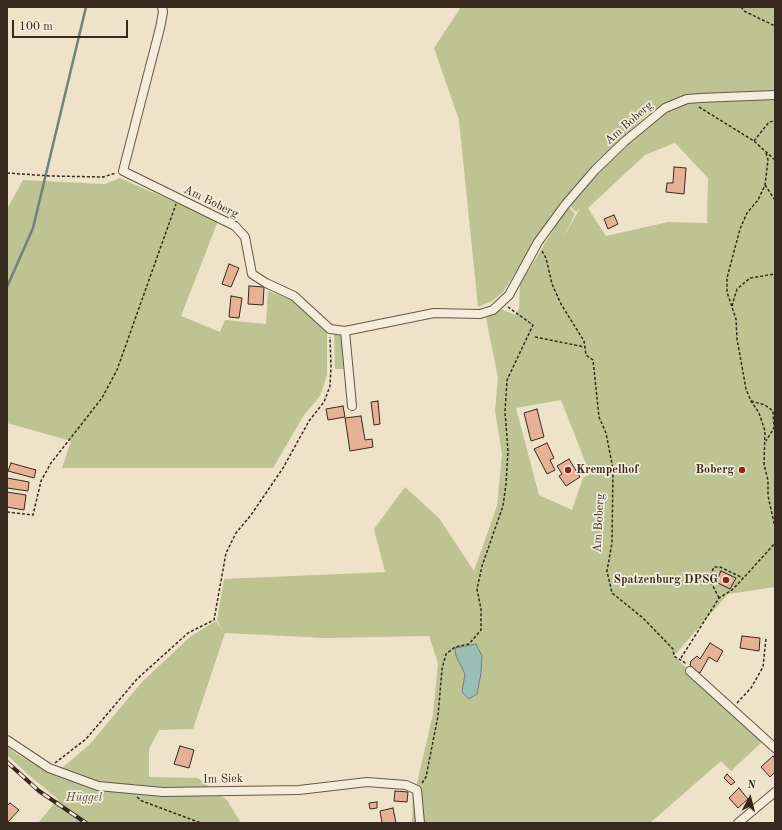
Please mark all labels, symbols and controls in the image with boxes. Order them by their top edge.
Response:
scale bar [14,12,130,38]
text: 100 m [19,21,53,33]
street label: Am Boberg [602,98,656,148]
street label: Am Boberg [181,183,241,221]
place label: Krempelhof [576,463,639,477]
place label: Boberg [696,463,734,477]
marker: Krempelhof [563,465,573,475]
marker: Boberg [737,465,747,475]
street label: Am Boberg [590,493,608,553]
place label: Spatzenburg DPSG [614,573,718,587]
marker: Spatzenburg DPSG [721,575,731,585]
street label: Im Siek [203,771,243,787]
north arrow [730,778,770,818]
text: N [747,780,756,792]
park label: Hüggel [66,791,102,805]

